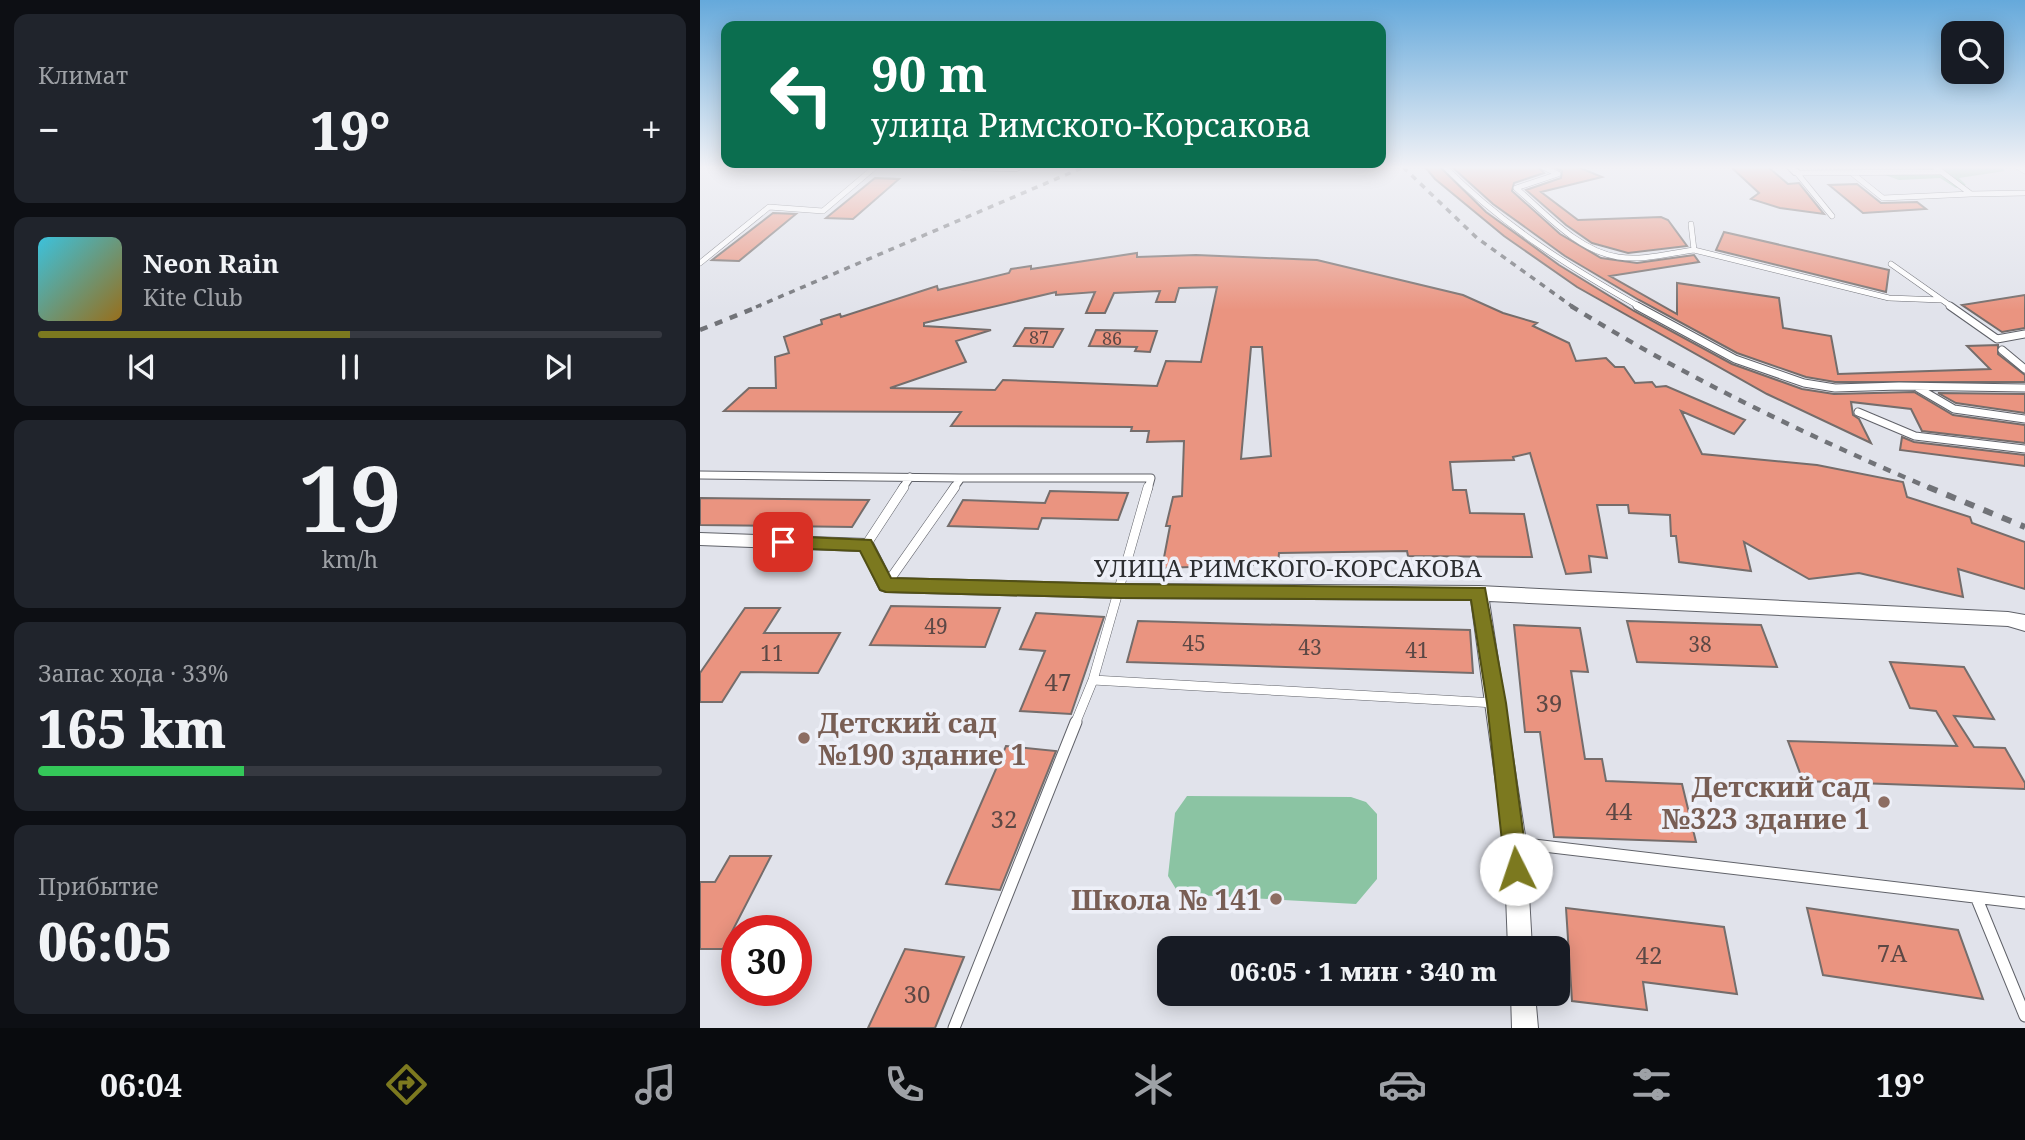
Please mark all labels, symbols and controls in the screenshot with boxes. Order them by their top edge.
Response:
map controls [1941,21,2004,84]
button: search [1941,21,2004,84]
text: 90 m [871,40,987,106]
icon: left [756,49,847,140]
text: Климат [38,59,128,91]
text: 19° [310,94,390,165]
text: − [38,103,60,155]
text: + [641,103,662,155]
text: улица Римского-Корсакова [871,103,1311,146]
text: Neon Rain [143,245,279,281]
text: Kite Club [143,281,243,313]
house number: 87 [1029,325,1049,349]
house number: 86 [1102,326,1122,350]
icon: previous [123,348,161,386]
icon: pause [331,348,369,386]
icon: next [539,348,577,386]
text: 19 [299,435,401,559]
pin [753,512,813,572]
icon: arrive [764,523,802,561]
text: km/h [322,543,378,575]
street label: УЛИЦА РИМСКОГО-КОРСАКОВА [1094,551,1482,584]
house number: 49 [924,612,948,640]
house number: 45 [1182,629,1206,657]
house number: 38 [1688,630,1712,658]
house number: 43 [1298,633,1322,661]
house number: 41 [1405,636,1429,664]
house number: 11 [760,639,784,667]
text: Запас хода · 33% [38,657,228,689]
house number: 47 [1045,665,1071,698]
house number: 39 [1536,686,1562,719]
text: 165 km [38,692,226,763]
place label: Детский сад №190 здание 1 [818,703,1027,773]
marker: Детский сад №190 здание 1 [796,730,812,746]
place label: Детский сад №323 здание 1 [1661,767,1870,837]
house number: 44 [1606,794,1633,827]
marker: Детский сад №323 здание 1 [1876,794,1892,810]
house number: 32 [991,802,1017,835]
position arrow [1479,832,1553,906]
text: Прибытие [38,870,159,902]
place label: Школа № 141 [1071,880,1262,918]
marker: Школа № 141 [1268,891,1284,907]
text: 06:05 [38,905,172,976]
speed limit sign: 30 [721,915,812,1006]
house number: 7А [1877,936,1907,969]
house number: 42 [1636,938,1662,971]
text: 06:05 · 1 мин · 340 m [1230,953,1497,989]
house number: 30 [904,977,930,1010]
icon: directions [382,1060,431,1109]
icon: music [631,1060,680,1109]
icon: phone [880,1060,929,1109]
icon: climate [1129,1060,1178,1109]
icon: car [1378,1060,1427,1109]
icon: filters [1627,1060,1676,1109]
text: 06:04 [100,1063,182,1106]
text: 19° [1876,1063,1925,1106]

